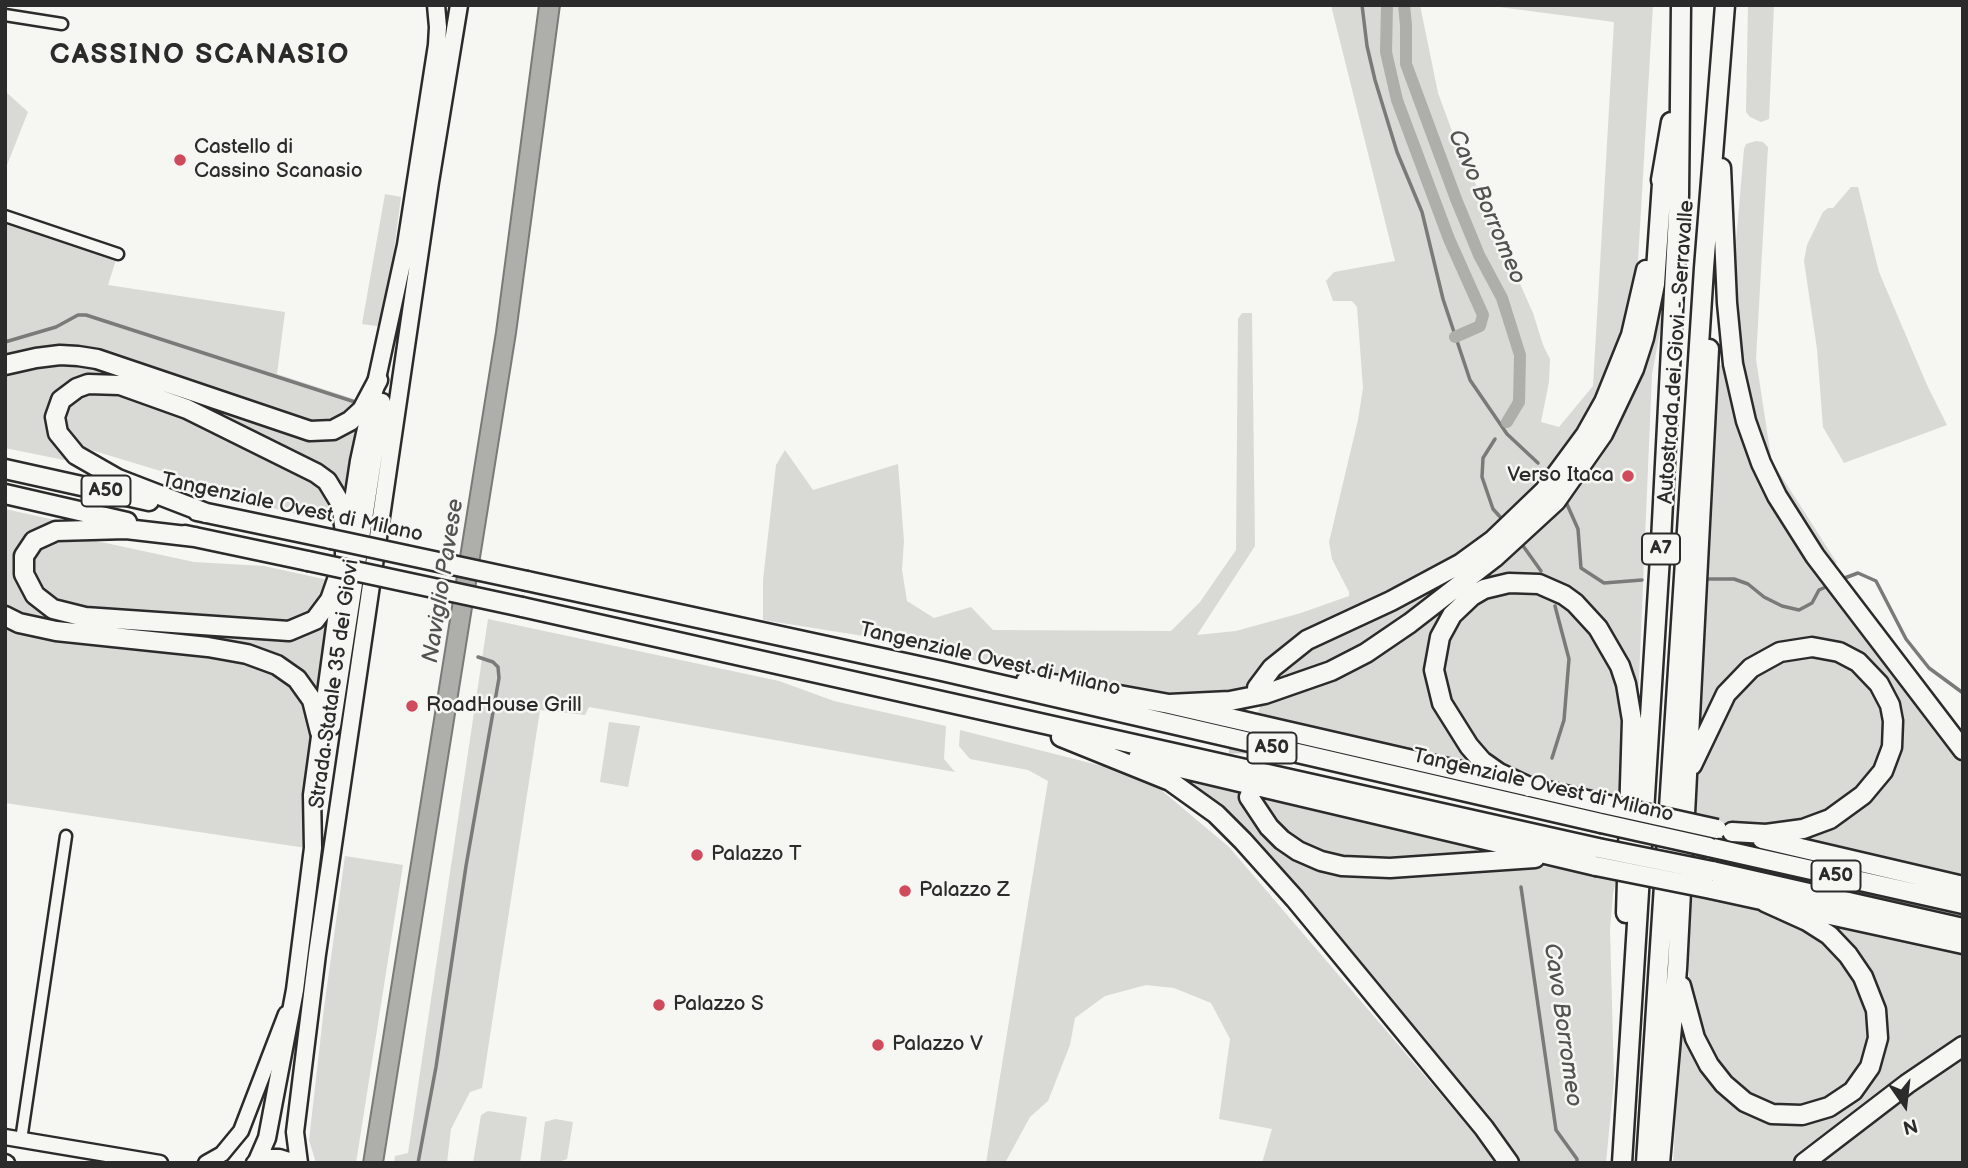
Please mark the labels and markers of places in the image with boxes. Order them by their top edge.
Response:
place label: Castello di Cassino Scanasio [194,135,363,185]
marker: Castello di Cassino Scanasio [172,152,188,168]
place label: Verso Itaca [1507,463,1614,489]
marker: Verso Itaca [1620,468,1636,484]
place label: RoadHouse Grill [426,693,582,719]
marker: RoadHouse Grill [404,698,420,714]
place label: Palazzo T [711,842,802,868]
marker: Palazzo T [689,847,705,863]
place label: Palazzo Z [919,878,1010,904]
marker: Palazzo Z [897,883,913,899]
place label: Palazzo S [673,992,764,1018]
marker: Palazzo S [651,997,667,1013]
place label: Palazzo V [892,1032,983,1058]
marker: Palazzo V [870,1037,886,1053]

